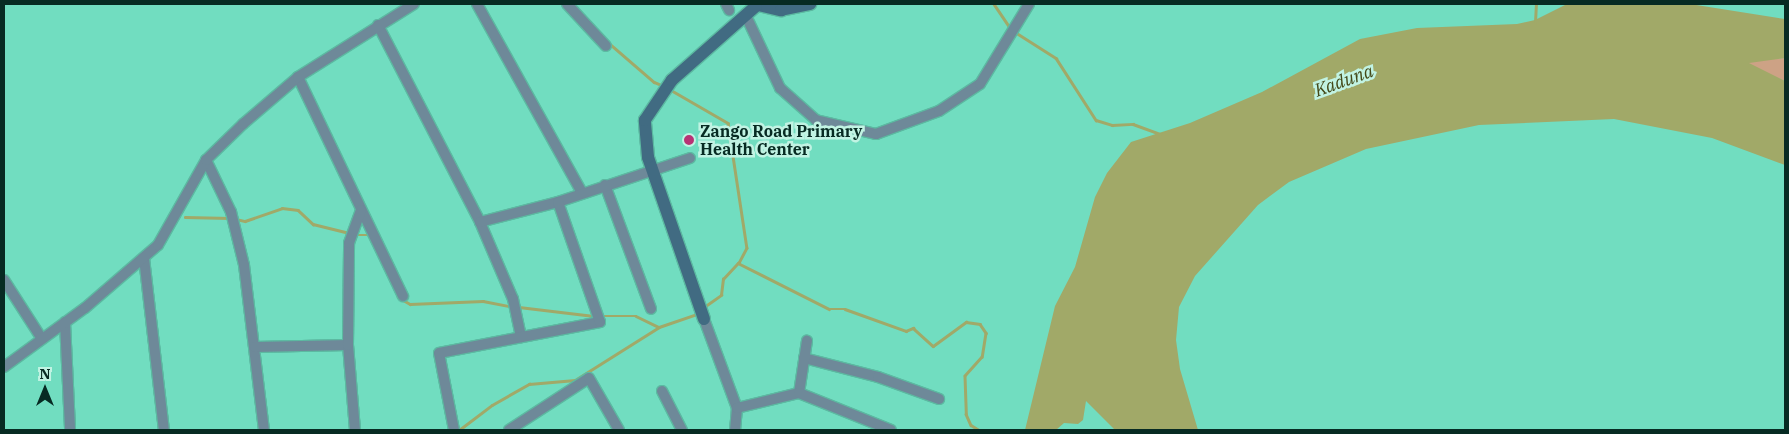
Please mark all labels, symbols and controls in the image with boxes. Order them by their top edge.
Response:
water label: Kaduna [1312,60,1376,102]
place label: Zango Road Primary Health Center [700,121,862,159]
marker: Zango Road Primary Health Center [682,133,696,147]
north arrow [20,364,70,414]
text: N [39,365,51,383]

